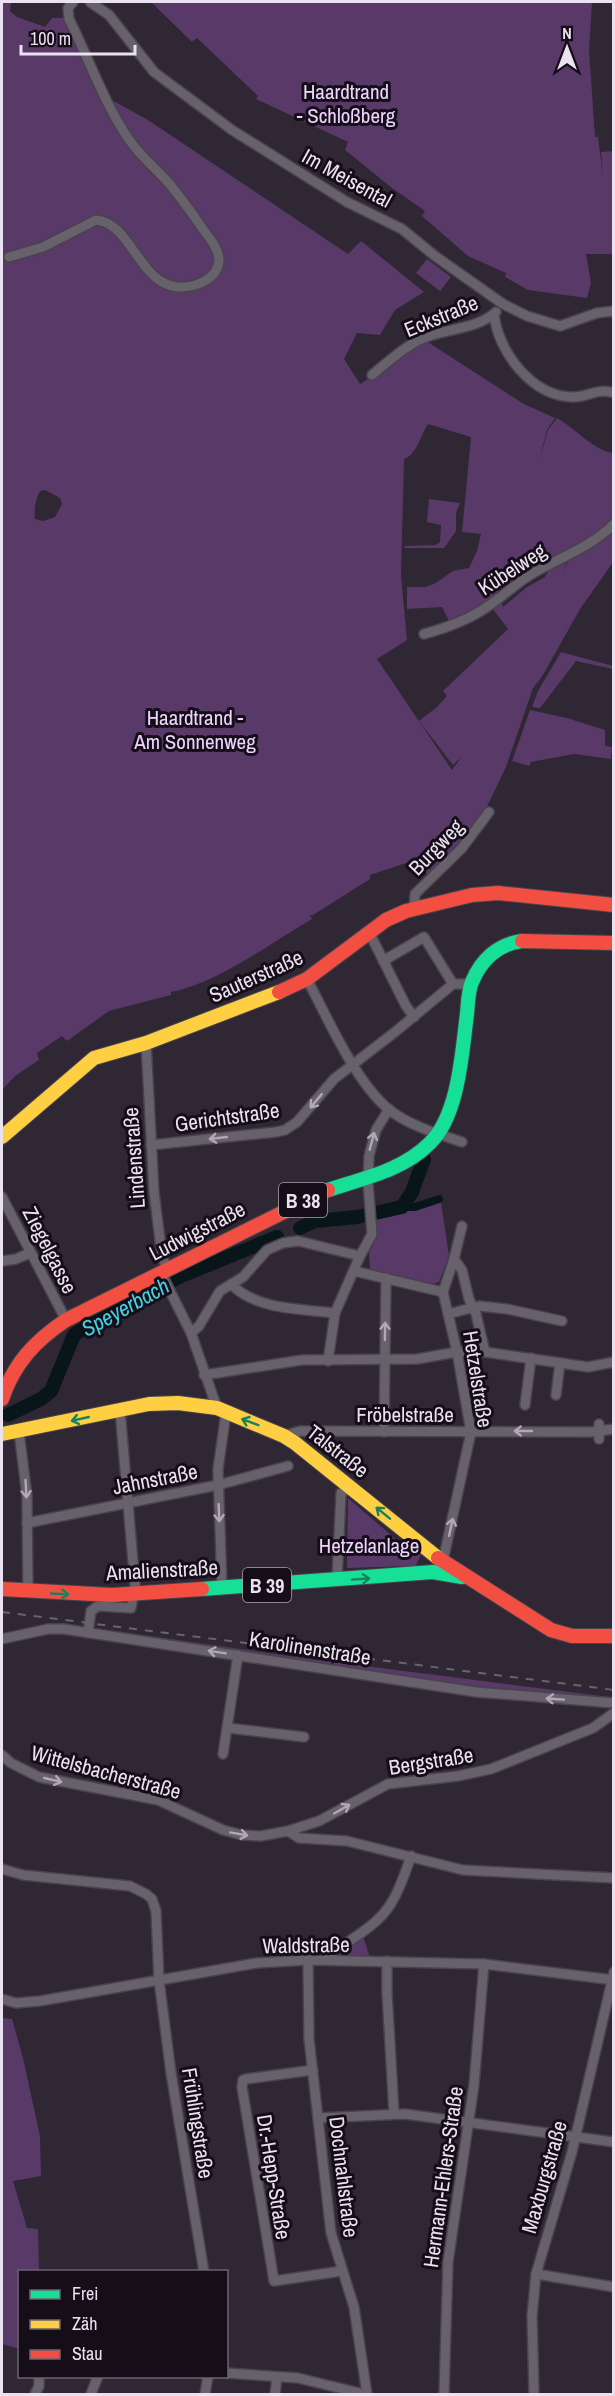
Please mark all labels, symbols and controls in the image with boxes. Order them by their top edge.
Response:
scale bar [21,18,135,56]
north arrow [537,18,597,78]
text: N [562,22,572,44]
text: 100 m [30,26,71,51]
park label: Haardtrand - Schloßberg [297,77,396,130]
street label: Im Meisental [297,141,397,215]
street label: Eckstraße [400,288,482,344]
street label: Kübelweg [472,536,552,602]
park label: Haardtrand - Am Sonnenweg [133,703,256,756]
street label: Burgweg [402,812,470,882]
street label: Sauterstraße [205,943,307,1009]
one-way arrow [309,1093,323,1108]
street label: Gerichtstraße [173,1095,281,1139]
street label: Lindenstraße [116,1106,152,1210]
one-way arrow [367,1132,379,1151]
one-way arrow [208,1133,228,1144]
road number: B 38 [279,1183,327,1217]
street label: Ludwigstraße [144,1194,250,1268]
street label: Ziegelgasse [16,1202,84,1298]
water label: Speyerbach [76,1271,174,1343]
one-way arrow [379,1322,391,1342]
street label: Hetzelstraße [456,1329,500,1429]
street label: Fröbelstraße [356,1400,454,1429]
one-way arrow [71,1414,90,1426]
one-way arrow [241,1416,260,1427]
street label: Talstraße [301,1418,375,1484]
one-way arrow [513,1425,533,1437]
street label: Jahnstraße [110,1457,200,1501]
one-way arrow [21,1479,32,1499]
one-way arrow [213,1503,224,1523]
one-way arrow [375,1507,391,1520]
one-way arrow [445,1518,457,1537]
park label: Hetzelanlage [319,1531,419,1560]
street label: Amalienstraße [104,1553,219,1587]
road number: B 39 [243,1568,291,1602]
one-way arrow [350,1573,370,1584]
one-way arrow [49,1588,69,1599]
street label: Karolinenstraße [247,1624,373,1672]
one-way arrow [207,1646,227,1657]
one-way arrow [546,1693,566,1704]
street label: Wittelsbacherstraße [28,1738,184,1806]
street label: Bergstraße [387,1740,475,1782]
one-way arrow [44,1775,63,1787]
one-way arrow [333,1803,350,1815]
one-way arrow [229,1828,249,1839]
street label: Waldstraße [262,1930,350,1960]
street label: Frühlingstraße [175,2065,221,2181]
street label: Hermann-Ehlers-Straße [416,2084,470,2270]
street label: Dr.-Hepp-Straße [250,2112,298,2242]
street label: Dochnahlstraße [322,2115,366,2239]
street label: Maxburgstraße [514,2117,574,2237]
legend [18,2270,228,2378]
text: Frei [72,2281,98,2306]
text: Zäh [72,2311,97,2336]
text: Stau [72,2341,102,2366]

